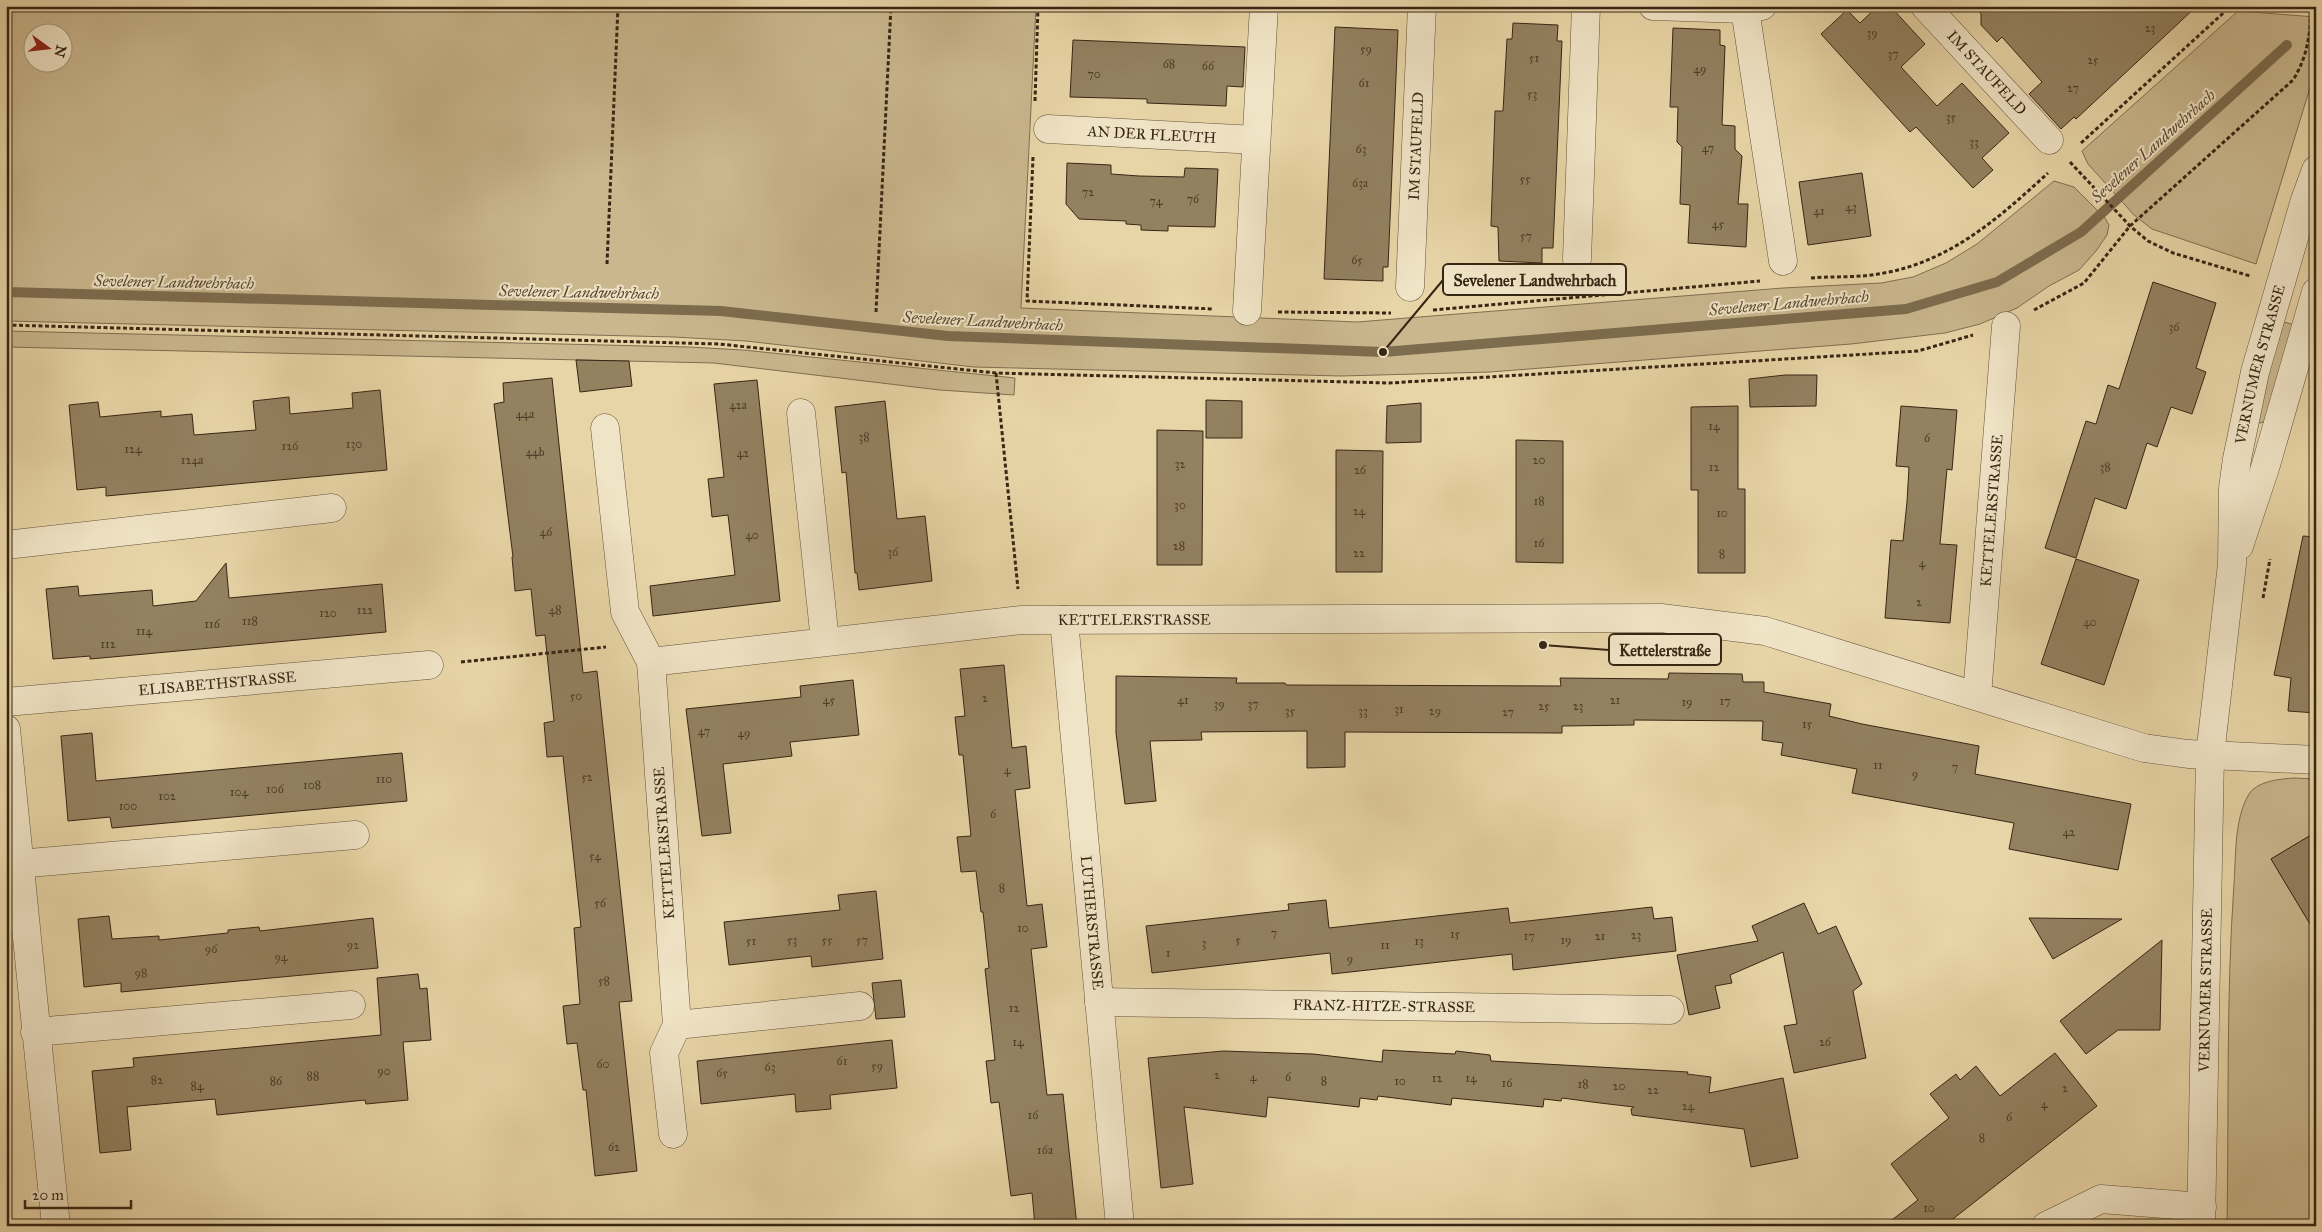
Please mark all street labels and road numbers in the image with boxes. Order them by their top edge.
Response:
street label: IM STAUFELD [1943,27,2030,119]
street label: IM STAUFELD [1405,91,1427,201]
street label: AN DER FLEUTH [1086,122,1217,147]
street label: VERNUMER STRASSE [2231,282,2289,447]
street label: KETTELERSTRASSE [1977,433,2007,588]
street label: KETTELERSTRASSE [1058,610,1211,629]
street label: ELISABETHSTRASSE [137,668,297,699]
street label: KETTELERSTRASSE [650,766,678,920]
street label: LUTHERSTRASSE [1077,855,1107,991]
street label: VERNUMER STRASSE [2195,908,2216,1073]
street label: FRANZ-HITZE-STRASSE [1293,996,1476,1016]

